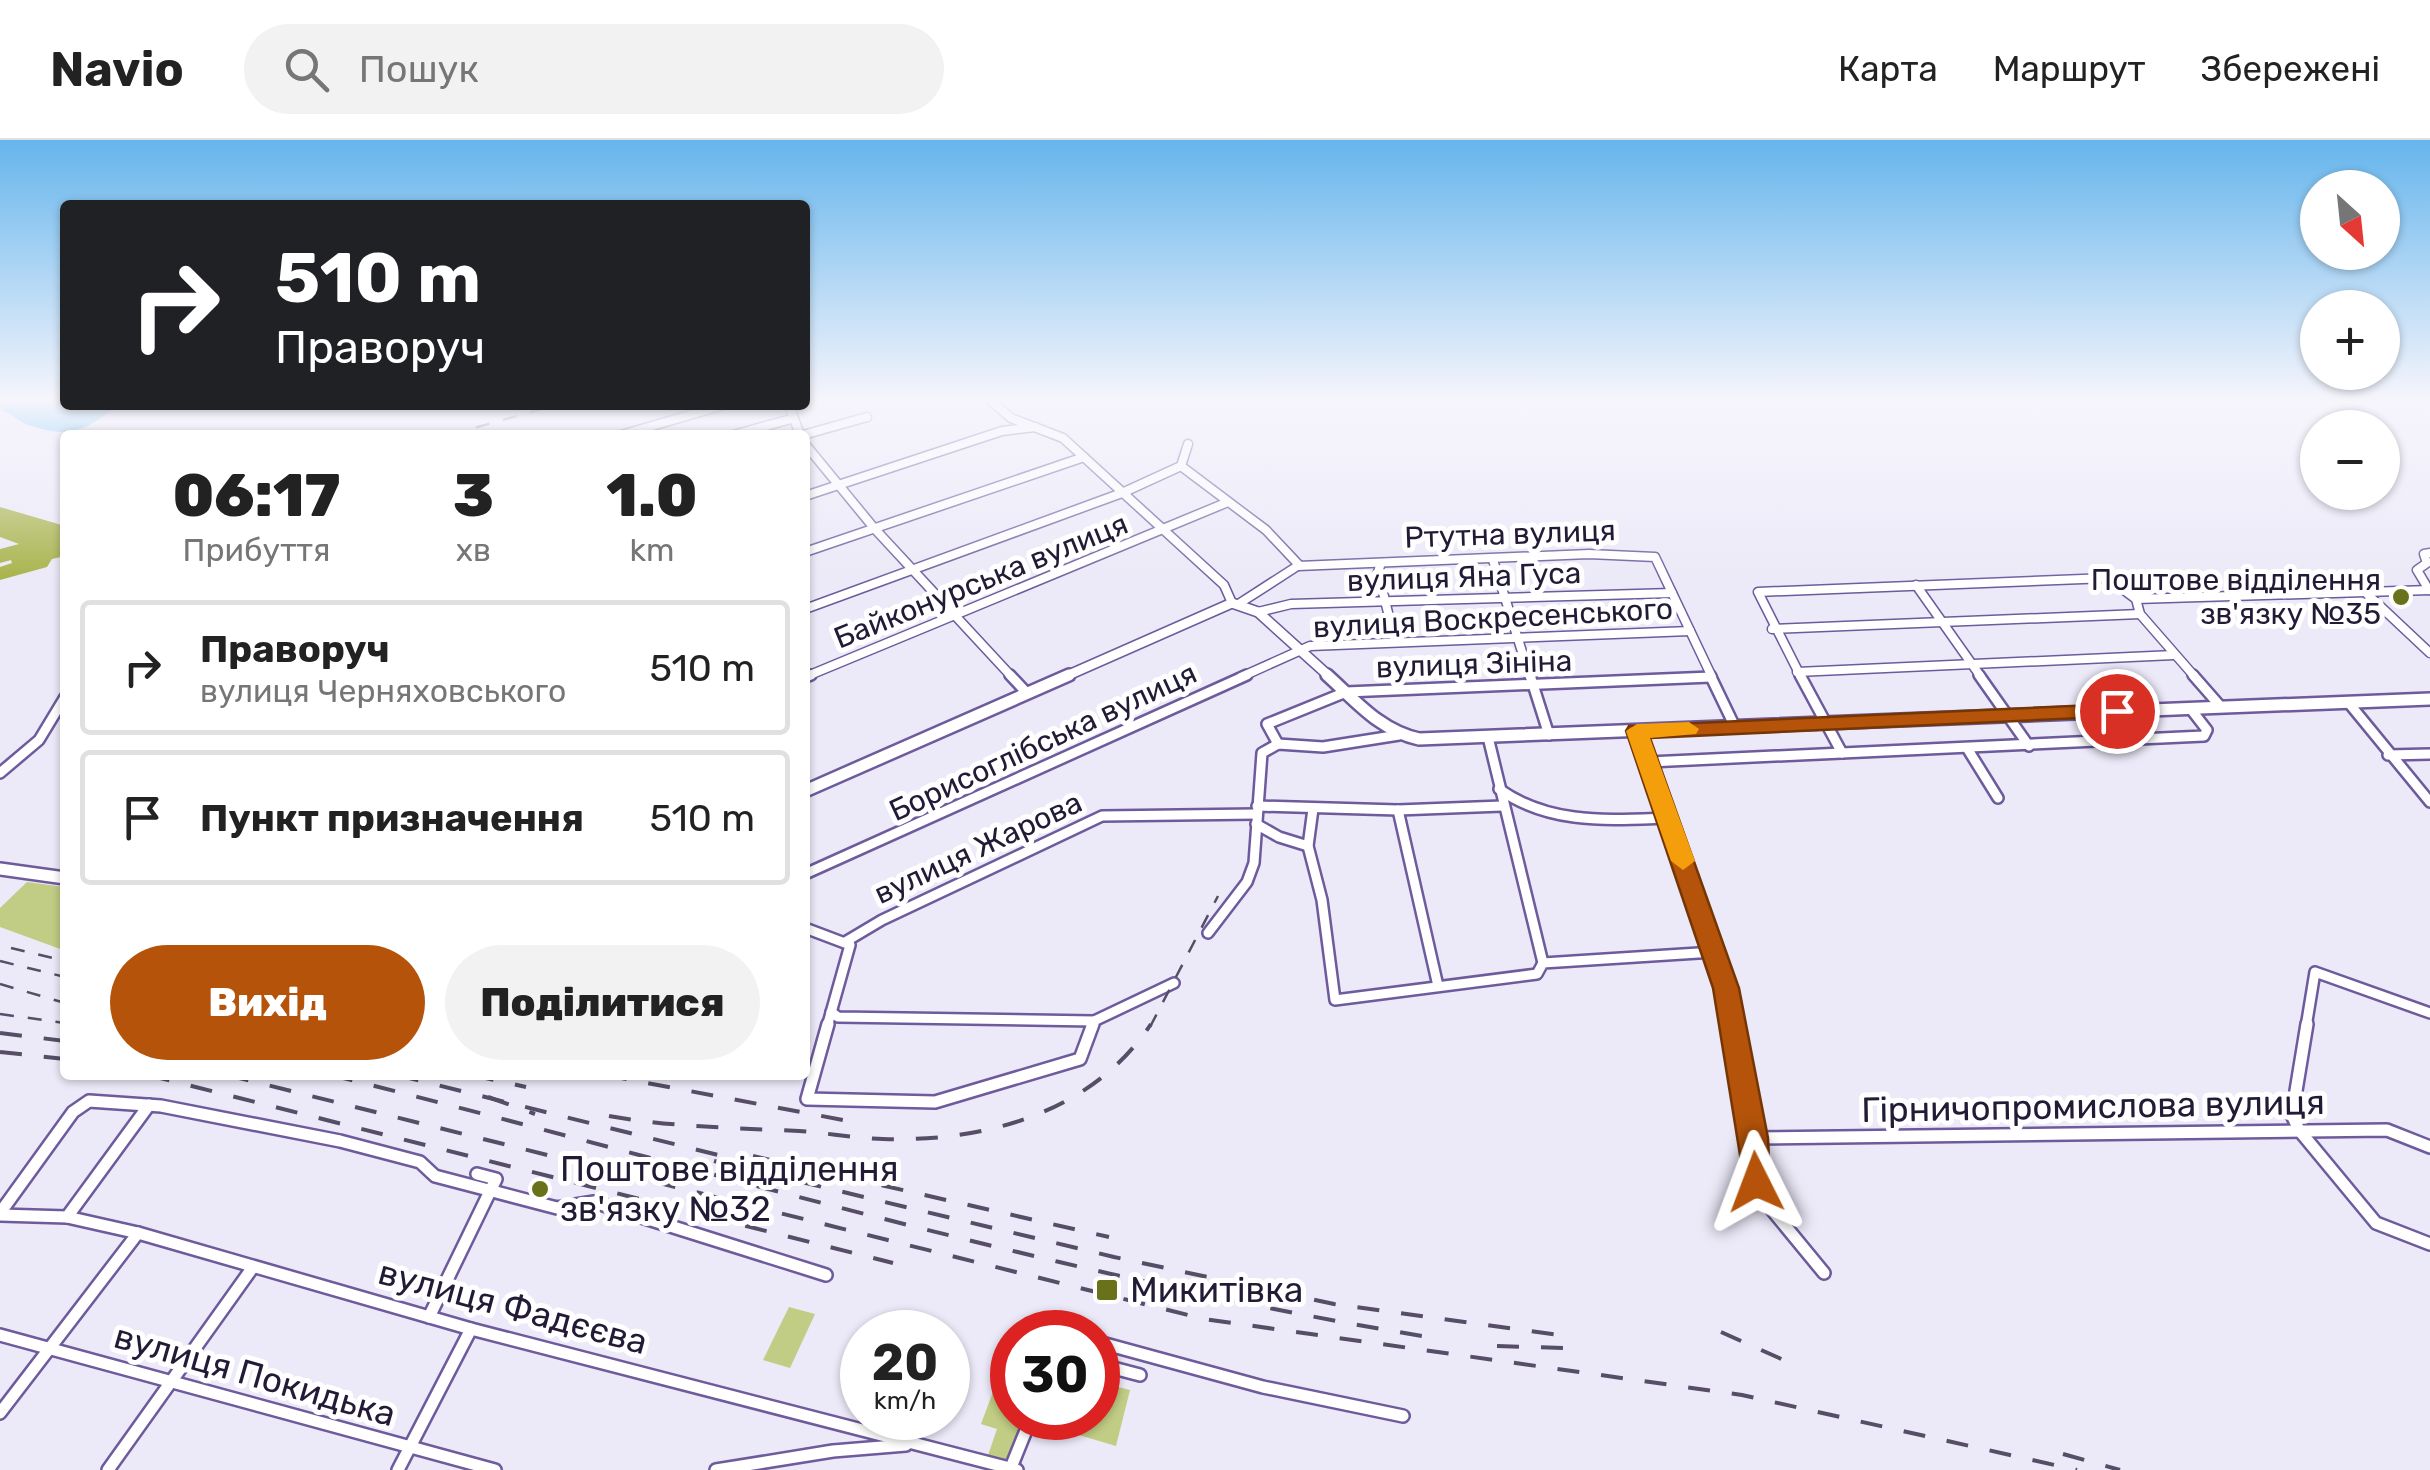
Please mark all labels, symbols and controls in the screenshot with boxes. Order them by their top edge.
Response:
search box [244,24,944,114]
text: Navio [50,41,184,98]
icon: search [279,42,334,97]
text: Пошук [359,46,479,92]
text: Карта [1838,48,1938,90]
text: Маршрут [1993,48,2146,90]
text: Збережені [2201,48,2380,90]
north arrow [2300,170,2400,270]
map controls [2300,170,2400,510]
text: 510 m [275,237,481,320]
icon: right [110,240,240,370]
button: + [2300,290,2400,390]
text: Праворуч [275,321,485,374]
button: − [2300,410,2400,510]
text: 06:17 [172,460,341,531]
text: 3 [453,460,494,531]
text: 1.0 [606,460,698,531]
street label: Байконурська вулиця [829,506,1133,656]
street label: Ртутна вулиця [1404,512,1616,556]
text: Прибуття [183,531,330,569]
text: хв [456,531,491,569]
text: km [629,531,674,569]
street label: вулиця Яна Гуса [1346,555,1582,599]
place label: Поштове відділення зв'язку №35 [2091,562,2381,632]
marker: Поштове відділення зв'язку №35 [2390,586,2412,608]
street label: вулиця Воскресенського [1312,591,1674,645]
text: Праворуч [200,626,390,672]
icon: right [115,640,170,695]
street label: вулиця Зініна [1375,643,1573,685]
text: 510 m [650,645,755,691]
street label: Борисоглібська вулиця [884,655,1202,829]
pin [2075,669,2160,754]
text: вулиця Черняховського [200,672,566,710]
icon: arrive [2090,684,2145,739]
street label: вулиця Жарова [868,784,1088,912]
icon: arrive [115,790,170,845]
text: Пункт призначення [200,795,584,841]
text: 510 m [650,795,755,841]
button: Вихід [110,945,425,1060]
button: Поділитися [445,945,760,1060]
street label: Гірничопромислова вулиця [1861,1081,2325,1131]
position arrow [1704,1130,1808,1234]
place label: Поштове відділення зв'язку №32 [560,1148,899,1230]
marker: Поштове відділення зв'язку №32 [529,1178,551,1200]
street label: вулиця Фадєєва [374,1251,652,1363]
place label: Микитівка [1130,1269,1303,1311]
marker: Микитівка [1094,1277,1120,1303]
speed limit sign: 30 [990,1310,1120,1440]
street label: вулиця Покидька [110,1315,400,1435]
text: 20 [872,1333,938,1393]
text: km/h [874,1386,936,1415]

